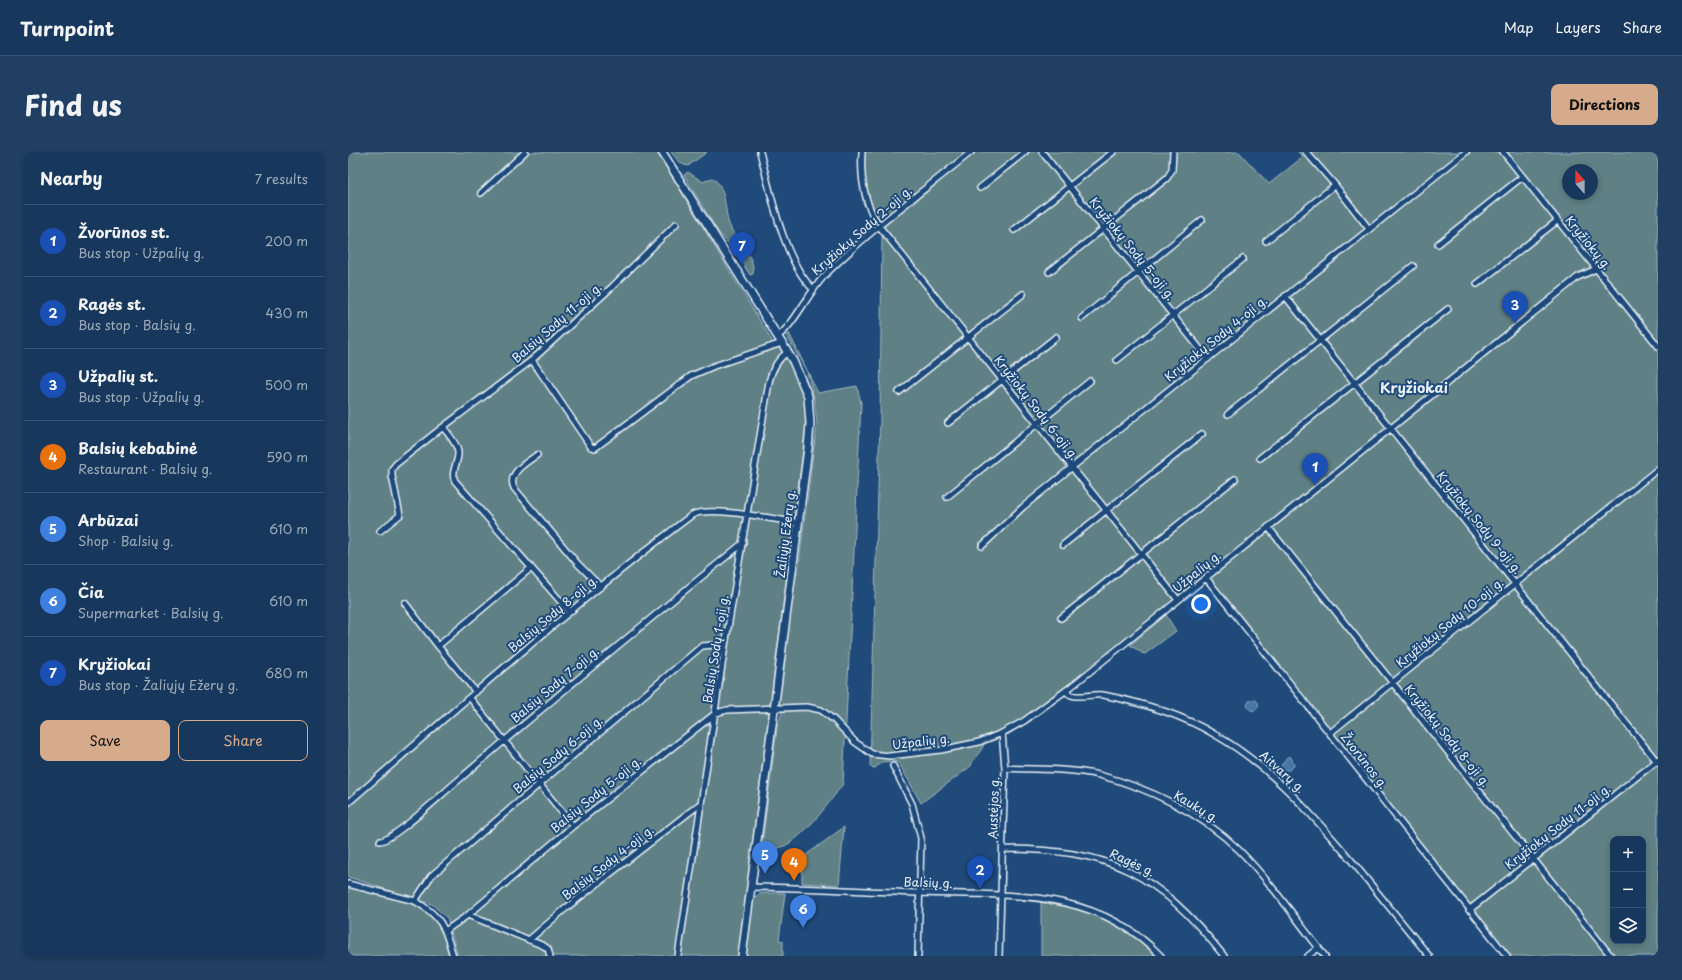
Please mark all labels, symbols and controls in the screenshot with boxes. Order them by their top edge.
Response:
text: Turnpoint [20,14,114,42]
text: Map [1504,17,1534,38]
text: Layers [1556,17,1601,38]
text: Share [1623,17,1662,38]
text: Find us [24,83,122,126]
button: Directions [1551,84,1658,125]
north arrow [1562,164,1598,200]
text: Nearby [40,165,102,191]
text: 7 results [255,169,308,188]
street label: Kryžiokų Sodų 2-oji g. [807,181,916,279]
street label: Kryžiokų Sodų 5-oji g. [1086,193,1180,304]
street label: Kryžiokų g. [1561,211,1616,273]
text: Žvorūnos st. [78,220,170,243]
text: 1 [50,231,56,250]
text: 200 m [265,231,308,250]
pin: 7 [729,232,755,265]
text: Bus stop · Užpalių g. [78,243,204,262]
street label: Balsių Sodų 11-oji g. [507,278,605,367]
street label: Kryžiokų Sodų 4-oji g. [1160,291,1271,385]
pin: 3 [1502,291,1528,324]
text: Ragės st. [78,292,146,315]
text: 2 [48,303,58,322]
text: 430 m [266,303,308,322]
text: Bus stop · Balsių g. [78,315,196,334]
street label: Kryžiokų Sodų 6-oji g. [990,351,1083,463]
text: Užpalių st. [78,364,158,387]
text: 3 [49,375,57,394]
text: 500 m [265,375,308,394]
district label: Kryžiokai [1380,377,1448,398]
text: Bus stop · Užpalių g. [78,387,204,406]
text: Balsių kebabinė [78,436,197,459]
text: 4 [49,447,57,466]
text: 590 m [266,447,308,466]
pin: 1 [1302,453,1328,486]
text: Restaurant · Balsių g. [78,459,213,478]
street label: Kryžiokų Sodų 9-oji g. [1433,467,1527,578]
street label: Žaliųjų Ežerų g. [771,489,799,579]
text: Arbūzai [78,508,138,531]
text: 5 [49,519,57,538]
text: 610 m [269,519,308,538]
text: Shop · Balsių g. [78,531,174,550]
street label: Užpalių g. [1168,546,1224,596]
street label: Balsių Sodų 8-oji g. [504,570,601,656]
street label: Kryžiokų Sodų 10-oji g. [1392,573,1507,671]
text: Čia [78,580,104,603]
text: 6 [48,591,58,610]
text: 610 m [269,591,308,610]
street label: Balsių Sodų 1-oji g. [698,593,732,704]
your location [1191,594,1211,614]
text: Supermarket · Balsių g. [78,603,224,622]
street label: Balsių Sodų 7-oji g. [506,642,602,727]
text: Kryžiokai [78,652,151,675]
text: 7 [49,663,57,682]
text: 680 m [265,663,308,682]
text: Bus stop · Žaliųjų Ežerų g. [78,675,239,694]
street label: Kryžiokų Sodų 8-oji g. [1401,680,1495,790]
street label: Balsių Sodų 6-oji g. [508,711,606,797]
button: Save [40,720,170,761]
button: Share [178,720,308,761]
street label: Žvorūnos g. [1337,728,1392,792]
street label: Užpalių g. [891,729,951,753]
street label: Aitvarų g. [1256,746,1310,797]
street label: Balsių Sodų 5-oji g. [546,752,645,837]
street label: Austėjos g. [983,776,1003,839]
street label: Kryžiokų Sodų 11-oji g. [1501,779,1614,873]
street label: Kaukų g. [1171,786,1222,827]
street label: Balsių Sodų 4-oji g. [558,821,657,904]
map controls [1610,836,1646,944]
button: + [1610,836,1646,872]
pin: 5 [752,841,778,874]
street label: Ragės g. [1107,844,1158,880]
pin: 4 [781,848,807,881]
pin: 2 [967,856,993,889]
street label: Balsių g. [903,872,953,892]
button: − [1610,872,1646,908]
pin: 6 [790,895,816,928]
button: layers [1610,908,1646,944]

